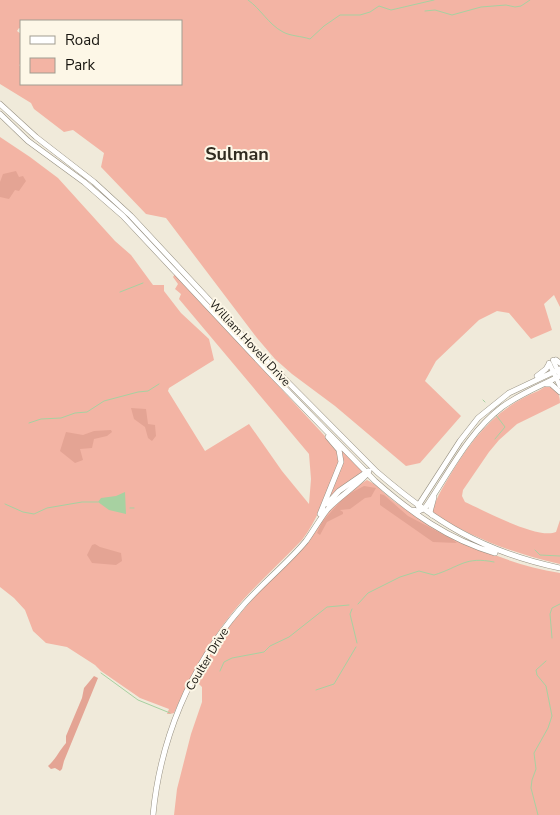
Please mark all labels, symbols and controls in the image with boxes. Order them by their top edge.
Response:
legend [20,20,182,85]
text: Road [65,30,100,50]
text: Park [65,55,95,75]
district label: Sulman [205,142,269,166]
street label: William Hovell Drive [206,296,294,390]
street label: Coulter Drive [182,625,232,693]

